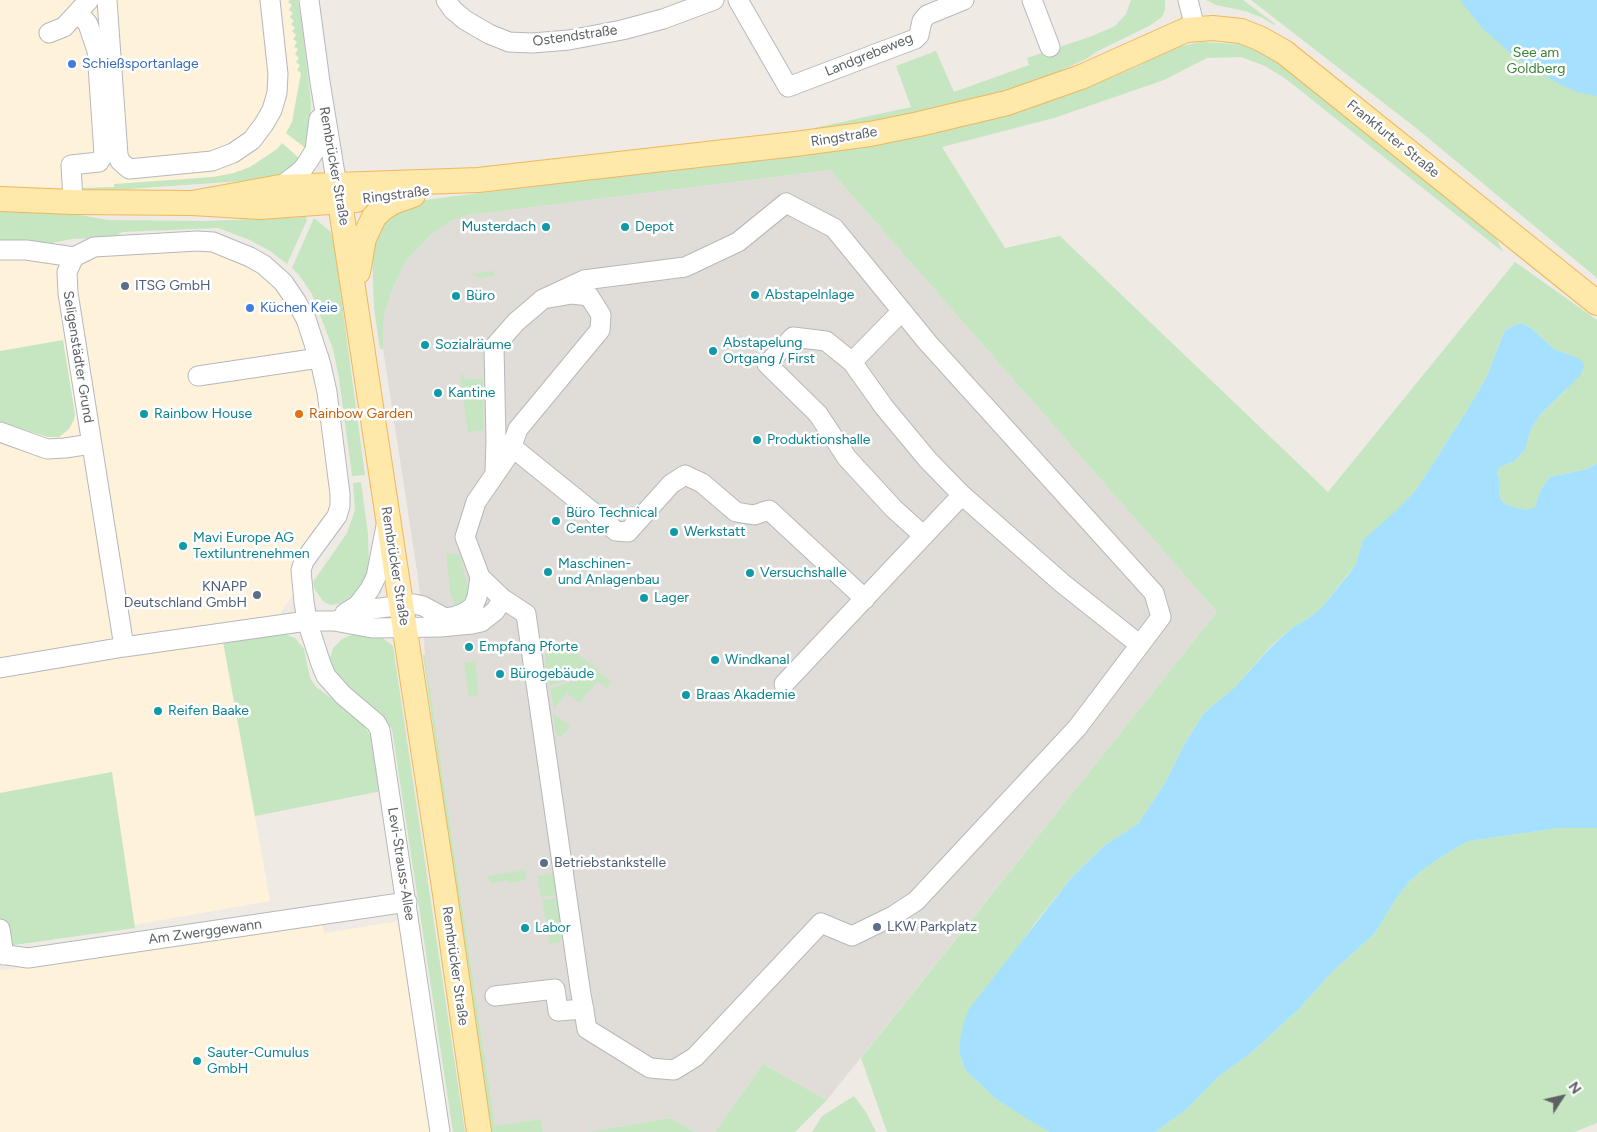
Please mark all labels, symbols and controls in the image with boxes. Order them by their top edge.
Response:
street label: Ostendstraße [531,22,619,50]
street label: Landgrebeweg [823,30,915,80]
park label: See am Goldberg [1507,45,1565,78]
place label: Schießsportanlage [82,56,199,72]
marker: Schießsportanlage [66,58,78,70]
street label: Frankfurter Straße [1343,97,1443,181]
street label: Rembrücker Straße [315,105,353,227]
street label: Ringstraße [809,123,879,151]
street label: Ringstraße [362,183,430,207]
place label: Musterdach [461,219,536,235]
place label: Depot [635,219,674,235]
marker: Musterdach [540,221,552,233]
marker: Depot [619,221,631,233]
place label: ITSG GmbH [135,278,210,294]
marker: ITSG GmbH [119,280,131,292]
place label: Abstapelnlage [765,287,854,303]
place label: Büro [466,288,495,304]
marker: Abstapelnlage [749,289,761,301]
street label: Seligenstädter Grund [59,290,97,424]
marker: Büro [450,290,462,302]
place label: Küchen Keie [260,300,338,316]
marker: Küchen Keie [244,302,256,314]
place label: Abstapelung Ortgang / First [723,335,815,368]
place label: Sozialräume [435,337,511,353]
marker: Sozialräume [419,339,431,351]
marker: Abstapelung Ortgang / First [707,345,719,357]
place label: Kantine [448,385,495,401]
marker: Kantine [432,387,444,399]
place label: Rainbow House [154,406,252,422]
place label: Rainbow Garden [309,406,413,422]
marker: Rainbow House [138,408,150,420]
marker: Rainbow Garden [293,408,305,420]
place label: Produktionshalle [767,432,870,448]
marker: Produktionshalle [751,434,763,446]
street label: Rembrücker Straße [377,505,413,627]
place label: Büro Technical Center [566,505,657,538]
marker: Büro Technical Center [550,515,562,527]
place label: Werkstatt [684,524,746,540]
marker: Werkstatt [668,526,680,538]
place label: Mavi Europe AG Textiluntrenehmen [193,530,310,562]
marker: Mavi Europe AG Textiluntrenehmen [177,540,189,552]
place label: Maschinen- und Anlagenbau [558,556,660,588]
place label: Versuchshalle [760,565,847,581]
marker: Maschinen- und Anlagenbau [542,566,554,578]
marker: Versuchshalle [744,567,756,579]
place label: KNAPP Deutschland GmbH [124,579,247,612]
marker: KNAPP Deutschland GmbH [251,589,263,601]
place label: Lager [654,590,689,606]
marker: Lager [638,592,650,604]
place label: Empfang Pforte [479,639,578,655]
marker: Empfang Pforte [463,641,475,653]
place label: Windkanal [725,652,790,668]
marker: Windkanal [709,654,721,666]
place label: Bürogebäude [510,666,594,682]
marker: Bürogebäude [494,668,506,680]
place label: Braas Akademie [696,687,795,703]
marker: Braas Akademie [680,689,692,701]
place label: Reifen Baake [168,703,249,719]
marker: Reifen Baake [152,705,164,717]
street label: Levi-Strauss-Allee [384,806,418,922]
place label: Betriebstankstelle [554,855,666,871]
marker: Betriebstankstelle [538,857,550,869]
street label: Rembrücker Straße [438,905,472,1027]
street label: Am Zwerggewann [147,916,263,948]
place label: LKW Parkplatz [887,919,977,935]
place label: Labor [535,920,570,936]
marker: LKW Parkplatz [871,921,883,933]
marker: Labor [519,922,531,934]
place label: Sauter-Cumulus GmbH [207,1045,309,1078]
marker: Sauter-Cumulus GmbH [191,1055,203,1067]
north arrow [1537,1072,1587,1122]
text: N [1565,1079,1585,1097]

